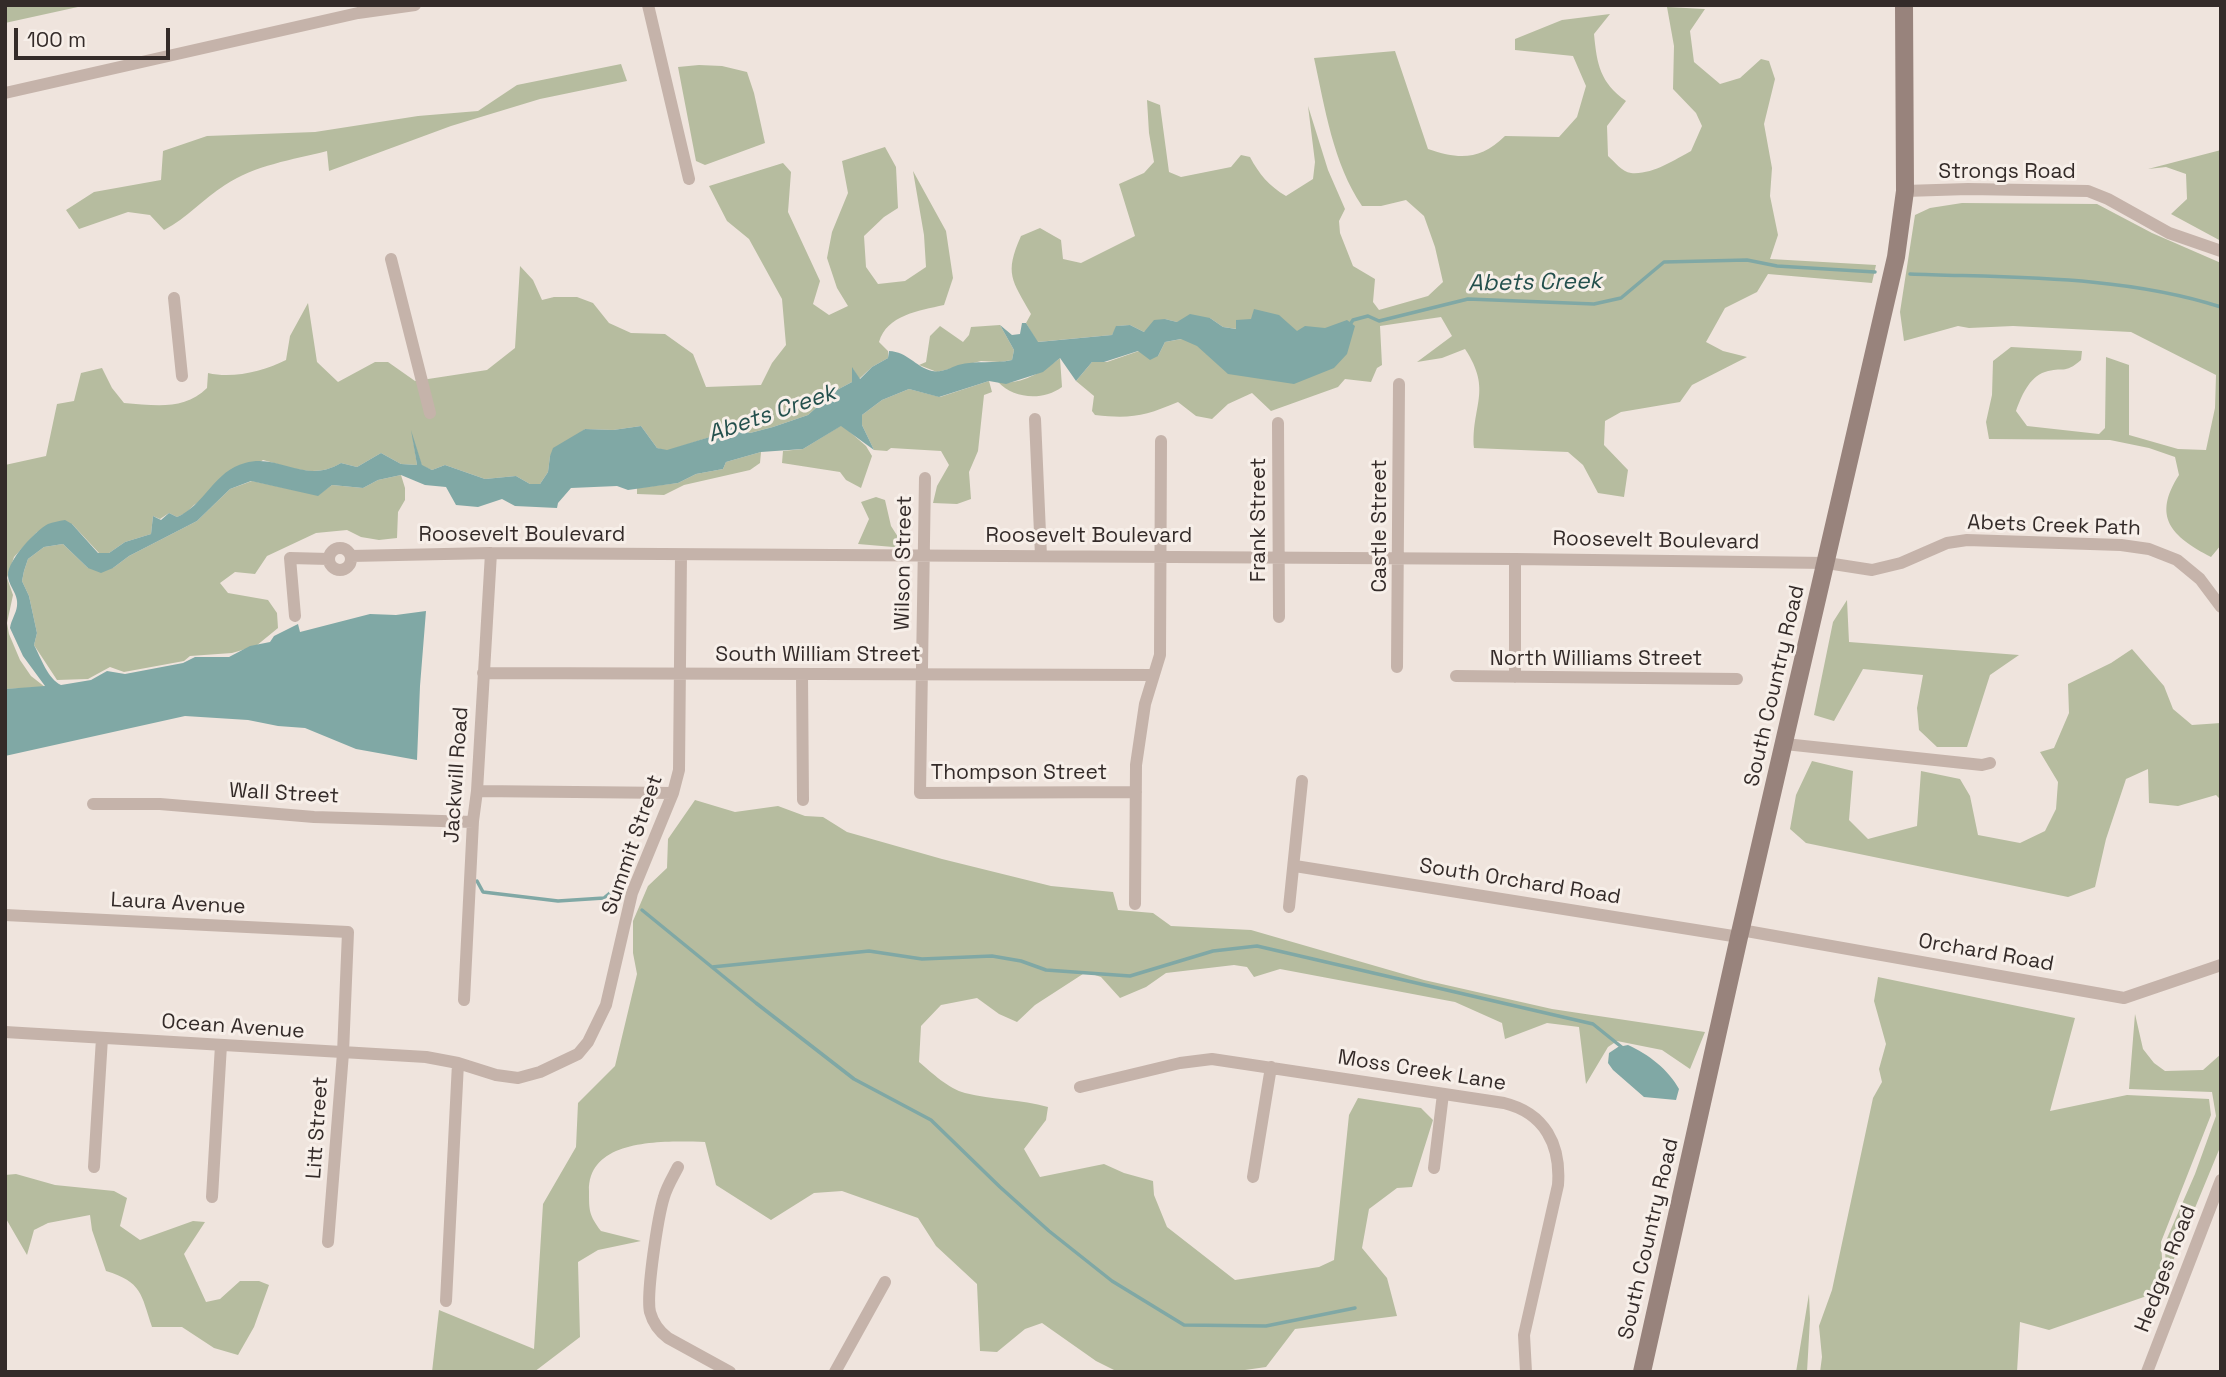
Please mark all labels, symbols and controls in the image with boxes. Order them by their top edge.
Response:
scale bar [18,14,173,58]
text: 100 m [27,26,86,53]
street label: Strongs Road [1938,159,2076,185]
water label: Abets Creek [1468,268,1602,298]
water label: Abets Creek [704,379,840,449]
street label: Frank Street [1246,458,1272,582]
street label: Castle Street [1367,459,1393,593]
street label: Wilson Street [890,495,918,631]
street label: Abets Creek Path [1967,510,2141,542]
street label: Roosevelt Boulevard [419,522,625,548]
street label: Roosevelt Boulevard [986,523,1192,549]
street label: Roosevelt Boulevard [1552,527,1760,555]
street label: South Country Road [1740,583,1810,789]
street label: South William Street [715,642,921,668]
street label: North Williams Street [1490,646,1702,672]
street label: Jackwill Road [440,706,474,844]
street label: Thompson Street [931,760,1107,786]
street label: Summit Street [597,772,669,918]
street label: Wall Street [228,779,340,809]
street label: South Orchard Road [1417,854,1623,910]
street label: Laura Avenue [110,888,246,920]
street label: Orchard Road [1916,929,2056,977]
street label: Ocean Avenue [161,1009,305,1045]
street label: Moss Creek Lane [1336,1045,1508,1097]
street label: Litt Street [302,1076,334,1180]
street label: South Country Road [1614,1136,1684,1342]
street label: Hedges Road [2130,1202,2202,1336]

